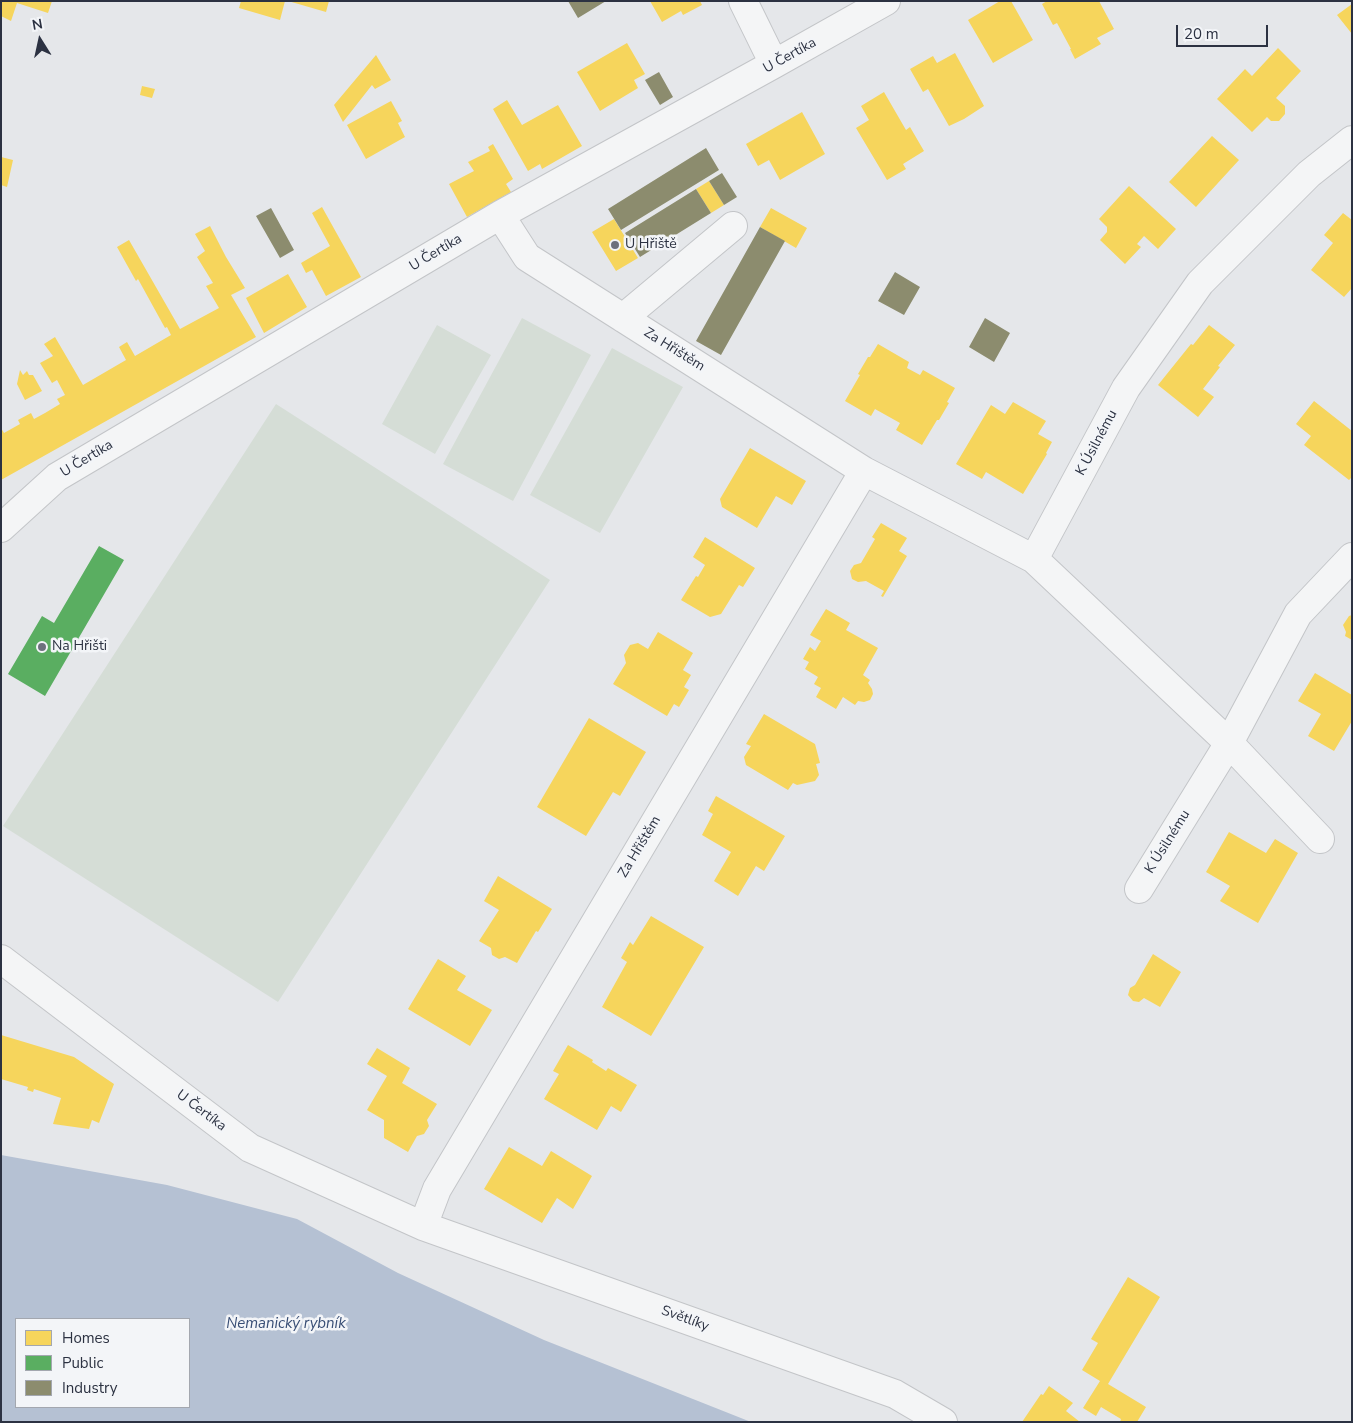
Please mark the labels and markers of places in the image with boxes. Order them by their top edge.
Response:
place label: U Hřiště [625,237,677,253]
marker: U Hřiště [609,239,621,251]
place label: Na Hřišti [52,639,107,655]
marker: Na Hřišti [36,641,48,653]

